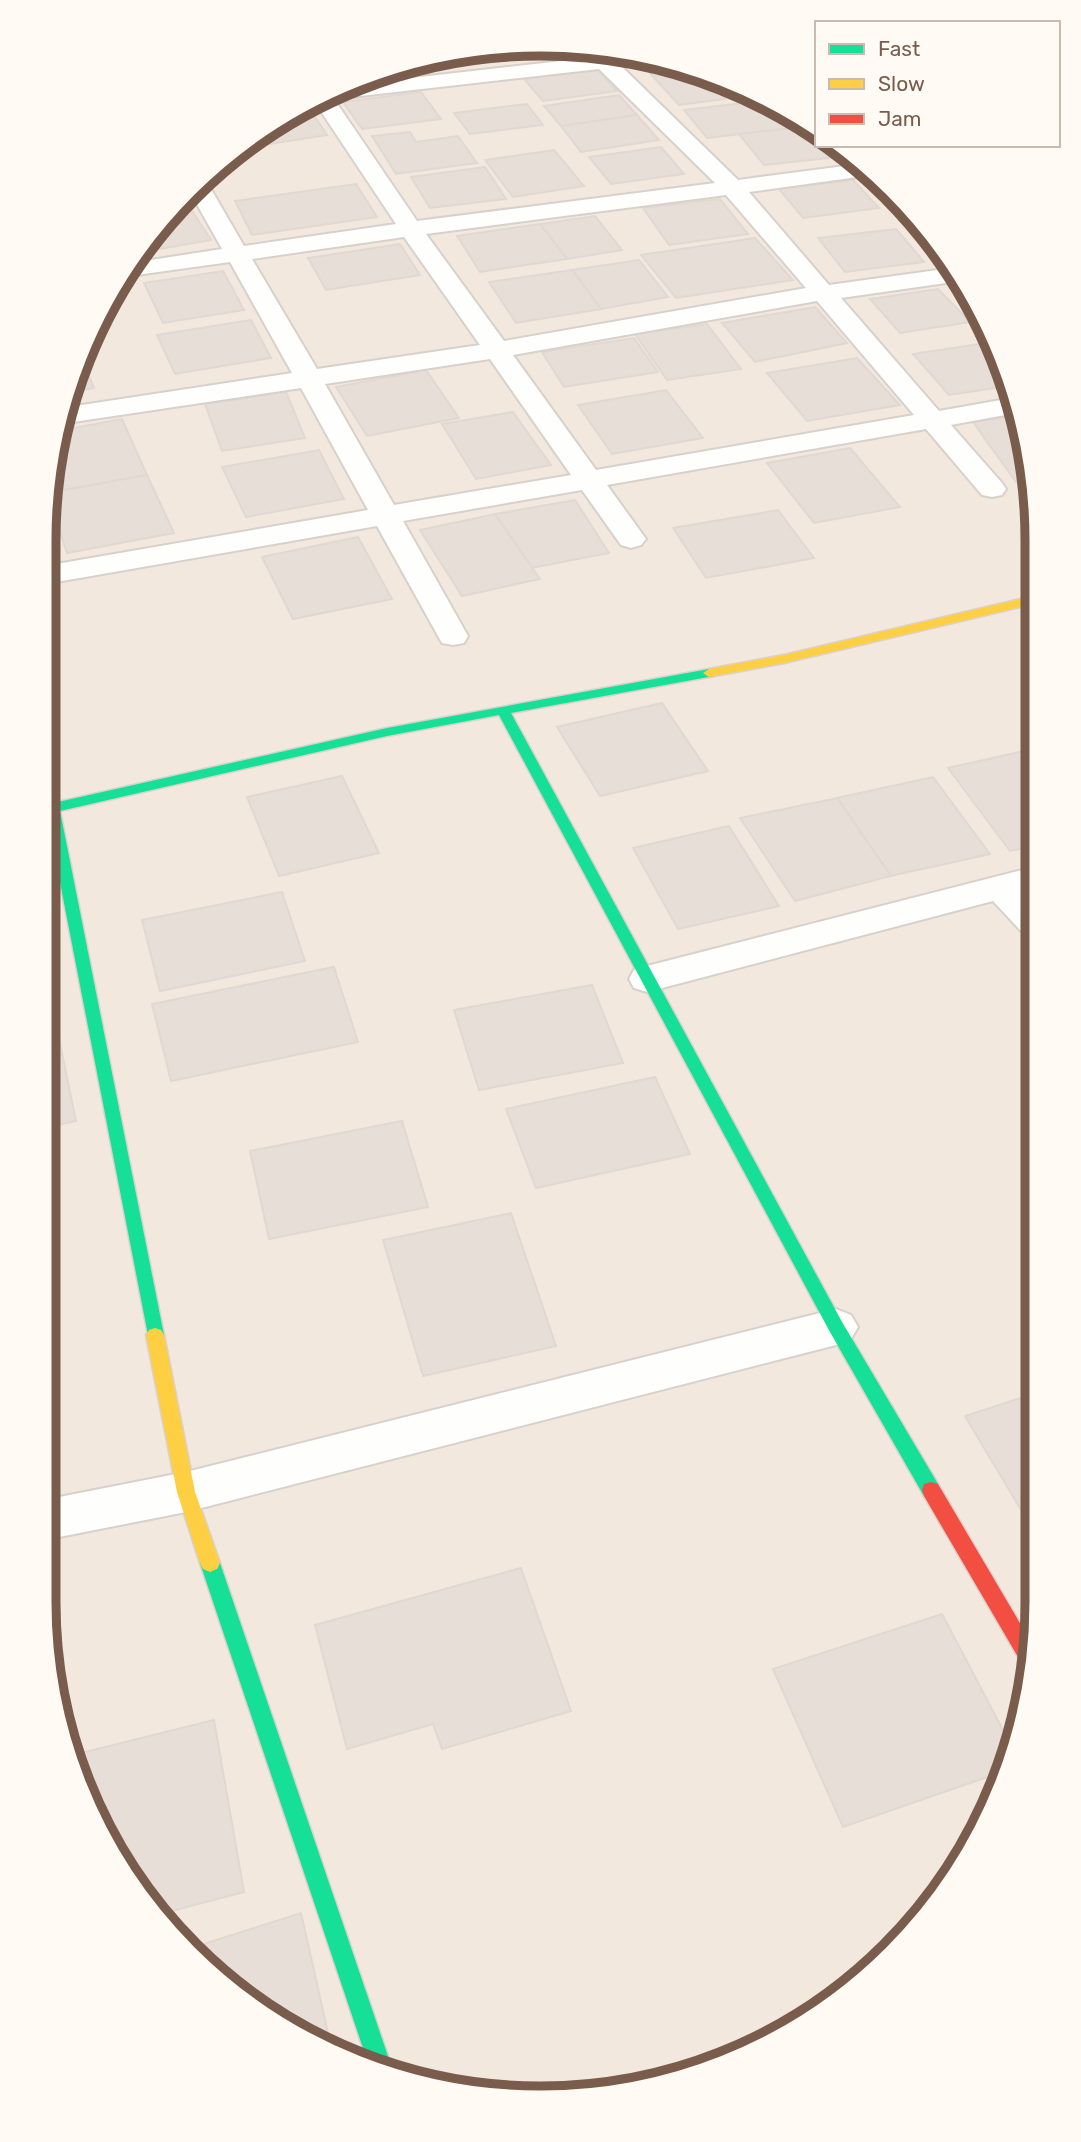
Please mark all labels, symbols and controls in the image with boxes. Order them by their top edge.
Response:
legend [815,21,1060,147]
text: Fast [878,36,920,61]
text: Slow [878,71,925,96]
text: Jam [878,106,922,131]

